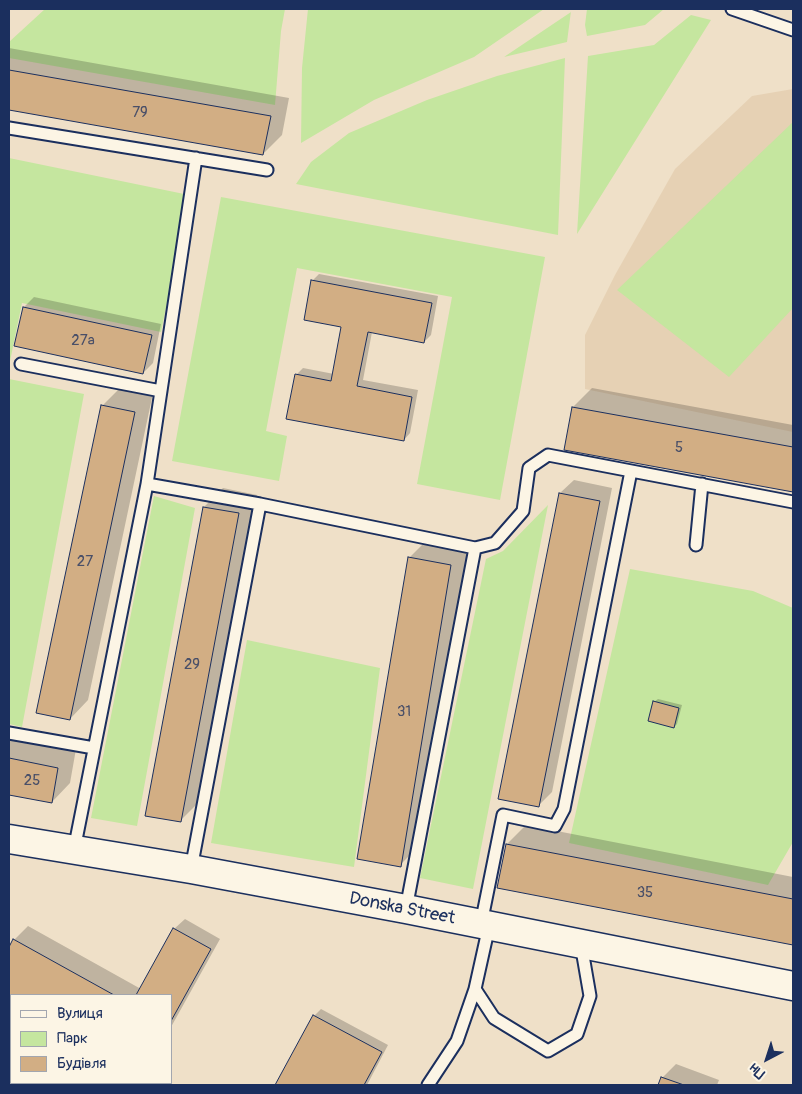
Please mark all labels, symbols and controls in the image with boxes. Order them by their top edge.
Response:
house number: 79 [132,104,148,122]
house number: 27а [71,332,95,350]
house number: 5 [675,439,683,457]
house number: 27 [77,553,93,571]
house number: 29 [184,656,200,674]
house number: 31 [397,703,411,721]
house number: 25 [24,772,40,790]
house number: 35 [637,884,653,902]
street label: Donska Street [347,888,457,930]
legend [10,994,172,1084]
text: Вулиця [57,1004,103,1023]
text: Парк [57,1029,88,1048]
north arrow [742,1034,792,1084]
text: Будівля [57,1054,106,1073]
text: Пн [746,1059,768,1082]

